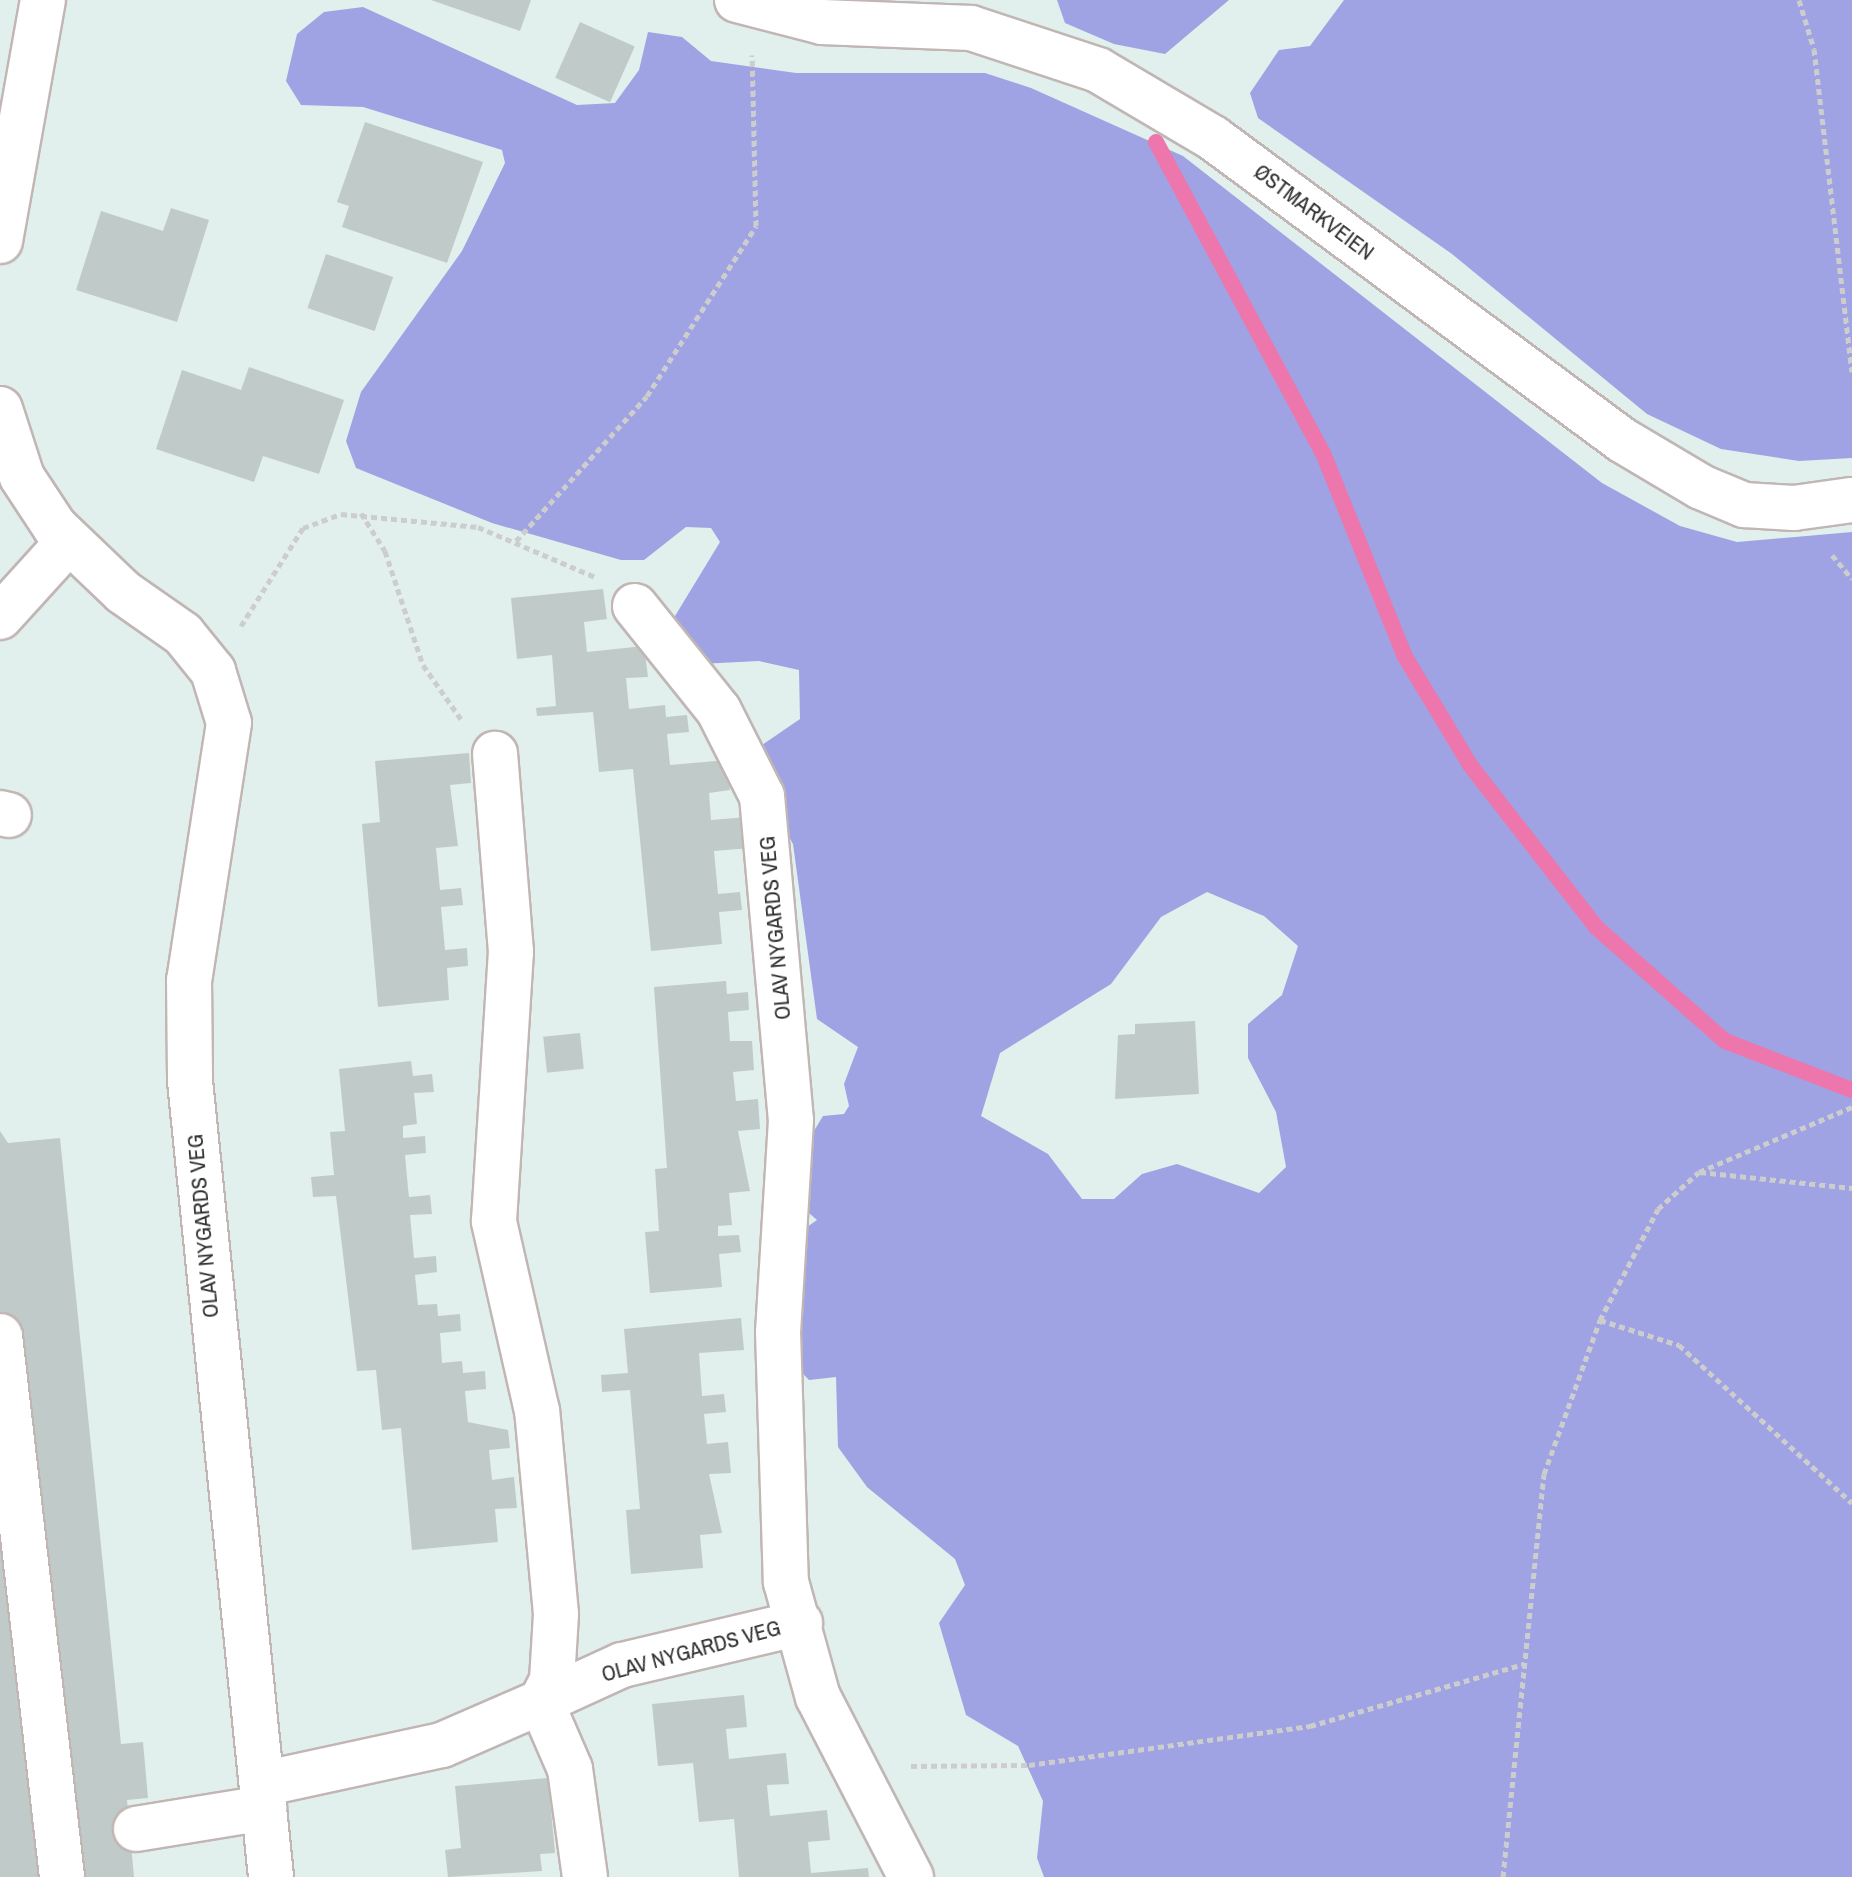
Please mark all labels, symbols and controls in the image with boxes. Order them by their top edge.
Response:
street label: ØSTMARKVEIEN [1249,158,1379,266]
street label: OLAV NYGARDS VEG [754,835,796,1021]
street label: OLAV NYGARDS VEG [182,1133,224,1319]
street label: OLAV NYGARDS VEG [599,1614,783,1688]

